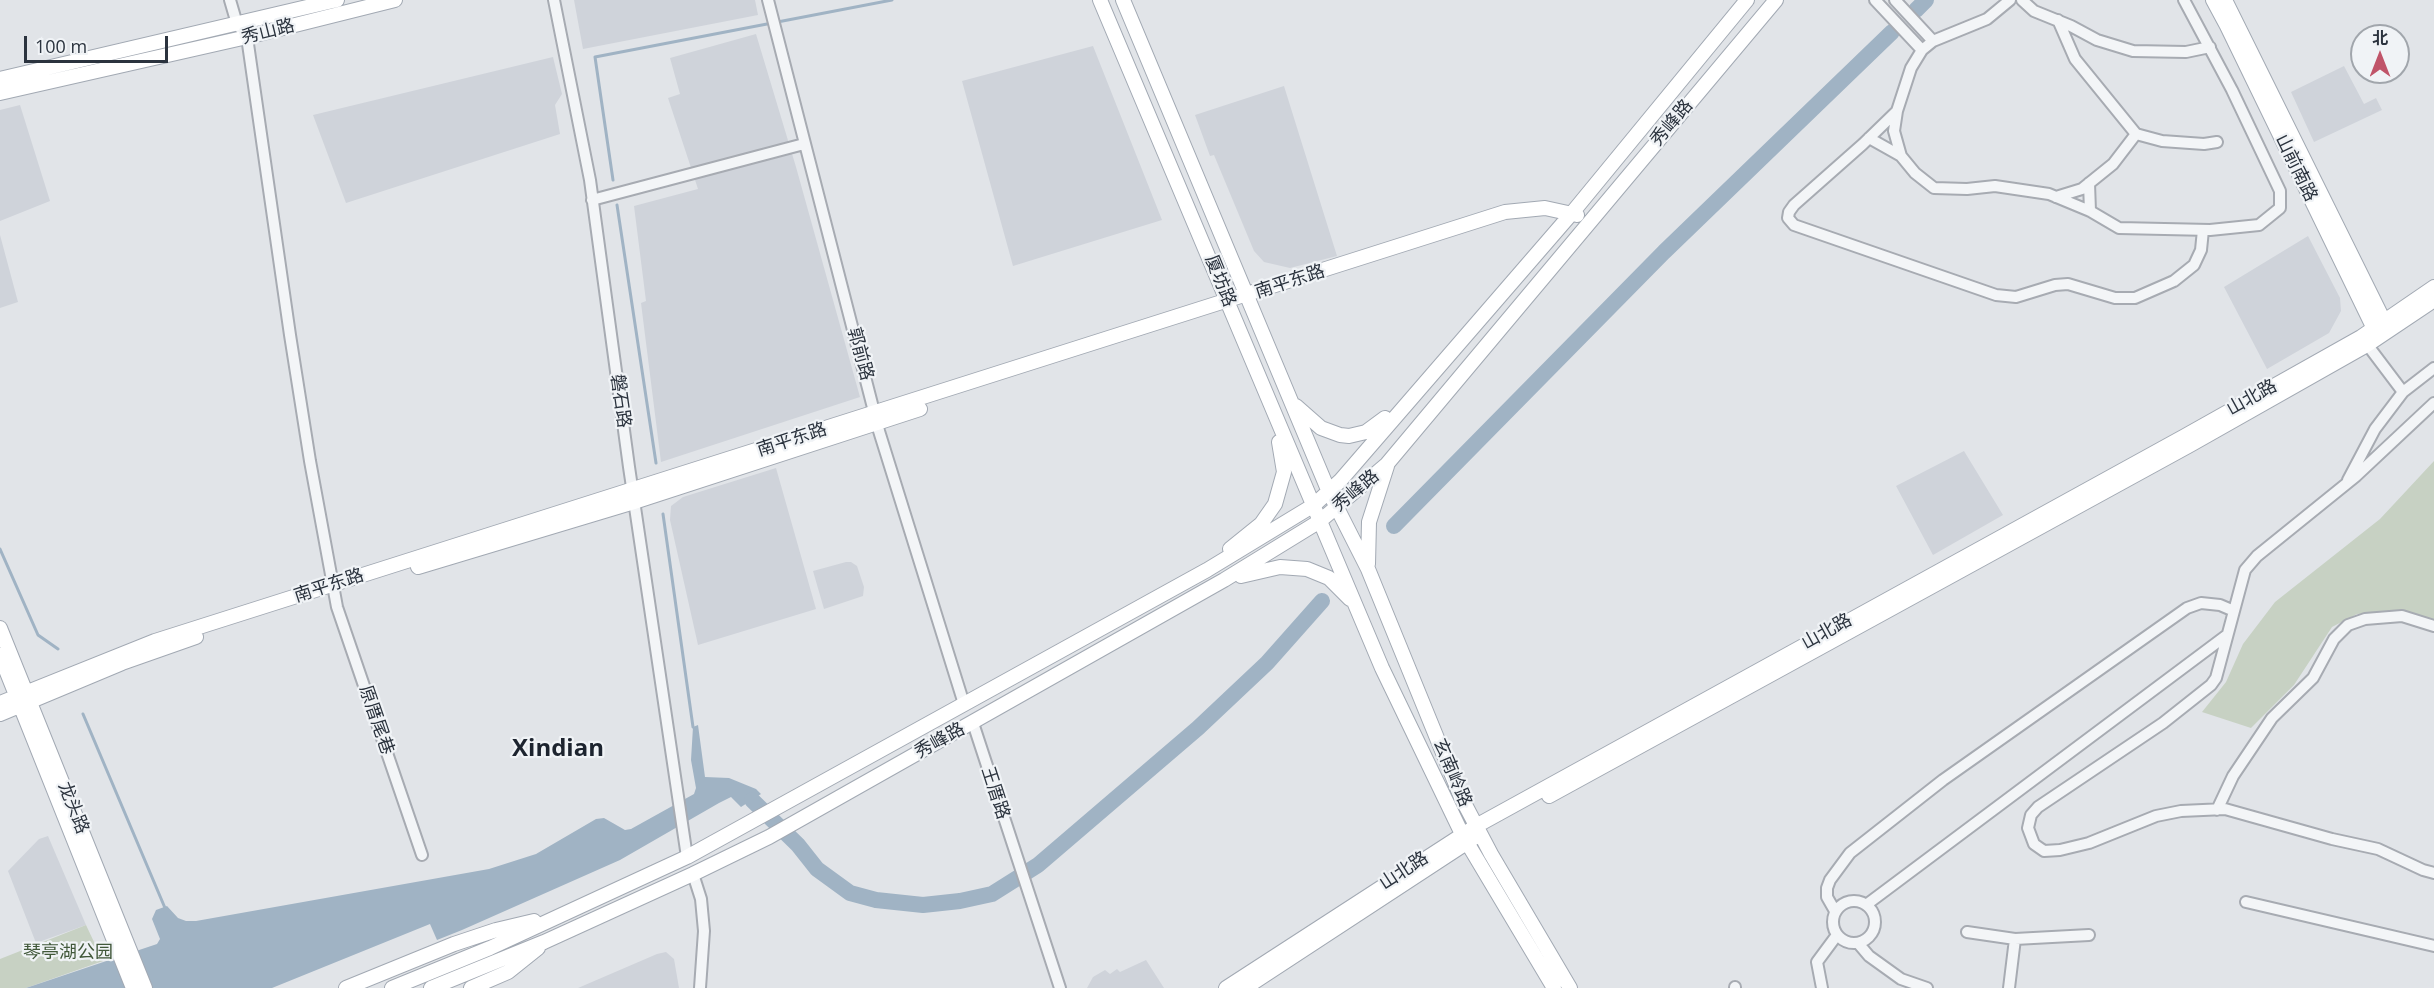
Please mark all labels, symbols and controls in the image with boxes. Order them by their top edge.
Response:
street label: 秀山路 [239,15,297,49]
scale bar [27,24,171,62]
north arrow [2350,24,2410,84]
text: 北 [2372,27,2388,49]
text: 100 m [35,34,87,58]
street label: 秀峰路 [1646,95,1698,151]
street label: 山前南路 [2271,131,2321,205]
street label: 厦坊路 [1200,252,1240,310]
street label: 南平东路 [1252,261,1328,303]
street label: 郭前路 [843,325,877,383]
street label: 磐石路 [606,373,634,429]
street label: 山北路 [2223,375,2281,421]
street label: 南平东路 [754,419,830,461]
street label: 秀峰路 [1328,465,1384,517]
street label: 南平东路 [291,565,367,607]
street label: 山北路 [1798,609,1856,655]
street label: 原厝尾巷 [354,682,398,758]
street label: 秀峰路 [911,718,969,764]
district label: Xindian [512,735,604,763]
street label: 玄南岭路 [1428,736,1476,810]
street label: 王厝路 [976,764,1014,822]
street label: 龙头路 [53,779,93,837]
street label: 山北路 [1375,847,1433,895]
park label: 琴亭湖公园 [23,942,113,964]

